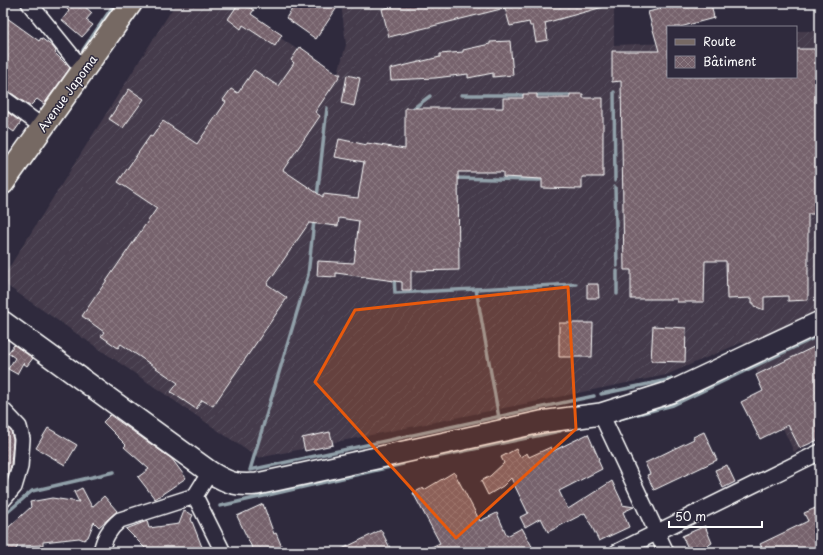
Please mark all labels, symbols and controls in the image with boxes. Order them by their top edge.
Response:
legend [667,26,797,78]
text: Route [703,32,736,50]
street label: Avenue Japoma [33,50,101,135]
text: Bâtiment [703,52,756,70]
scale bar [669,503,762,529]
text: 50 m [675,507,706,525]

